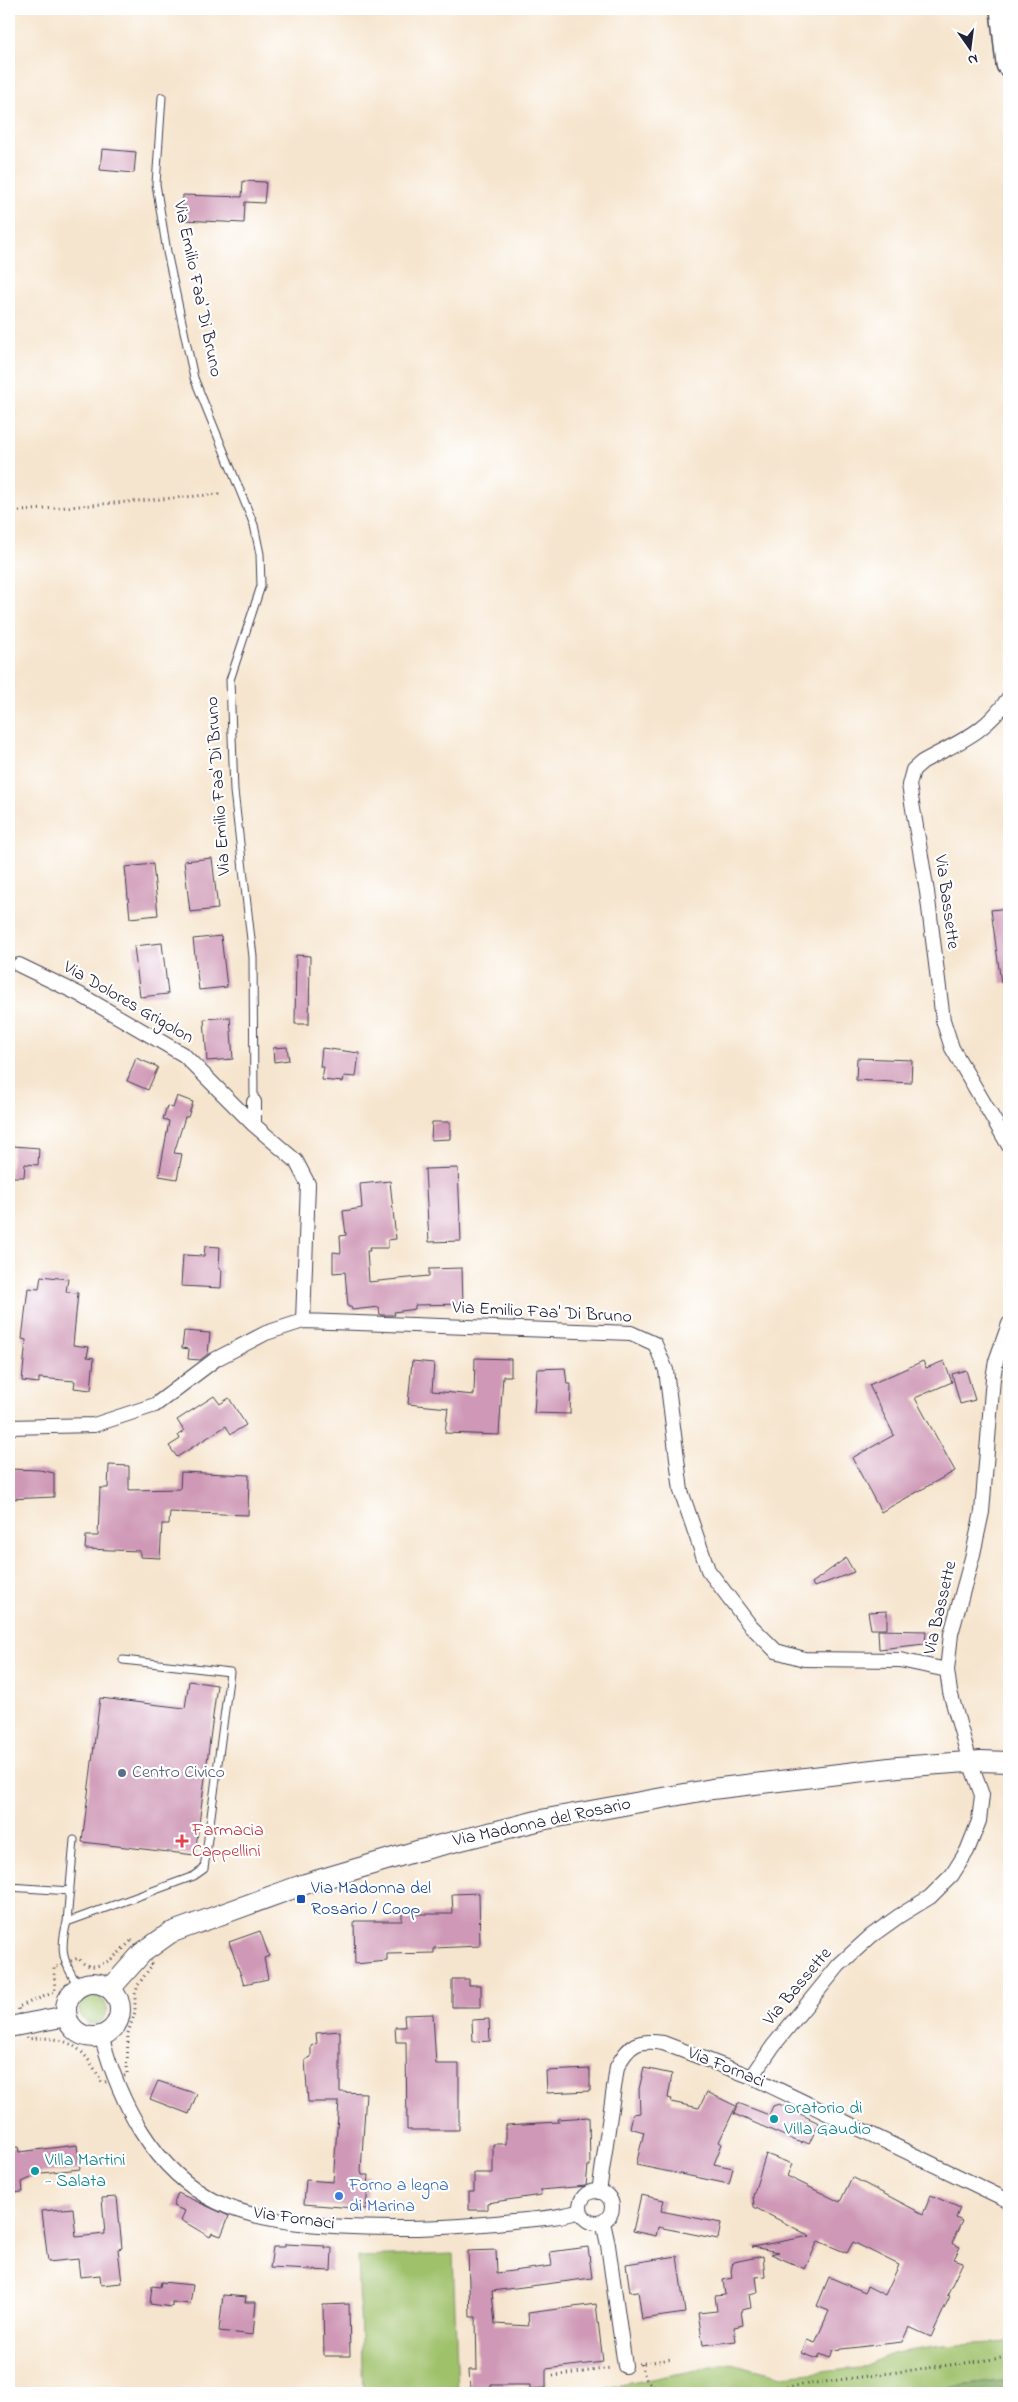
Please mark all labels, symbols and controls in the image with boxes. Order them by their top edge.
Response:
north arrow [946,22,996,72]
text: N [966,48,980,70]
street label: Via Emilio Faa' Di Bruno [165,197,228,380]
street label: Via Emilio Faa' Di Bruno [200,695,238,878]
street label: Via Bassette [926,852,966,952]
street label: Via Dolores Grigolon [57,955,198,1052]
street label: Via Emilio Faa' Di Bruno [451,1295,632,1331]
street label: Via Bassette [917,1558,965,1658]
place label: Centro Civico [132,1760,225,1786]
marker: Centro Civico [116,1767,128,1779]
street label: Via Madonna del Rosario [450,1791,633,1855]
place label: Farmacia Cappellini [191,1818,264,1865]
marker: Farmacia Cappellini [176,1835,188,1847]
place label: Via Madonna del Rosario / Coop [310,1876,431,1923]
marker: Via Madonna del Rosario / Coop [295,1893,307,1905]
street label: Via Bassette [757,1941,839,2033]
street label: Via Fornaci [682,2040,769,2095]
place label: Oratorio di Villa Gaudio [783,2096,871,2143]
marker: Oratorio di Villa Gaudio [768,2113,780,2125]
place label: Villa Martini - Salata [44,2148,126,2195]
marker: Villa Martini - Salata [29,2165,41,2177]
place label: Forno a legna di Marina [348,2173,449,2220]
marker: Forno a legna di Marina [333,2190,345,2202]
street label: Via Fornaci [251,2200,336,2238]

